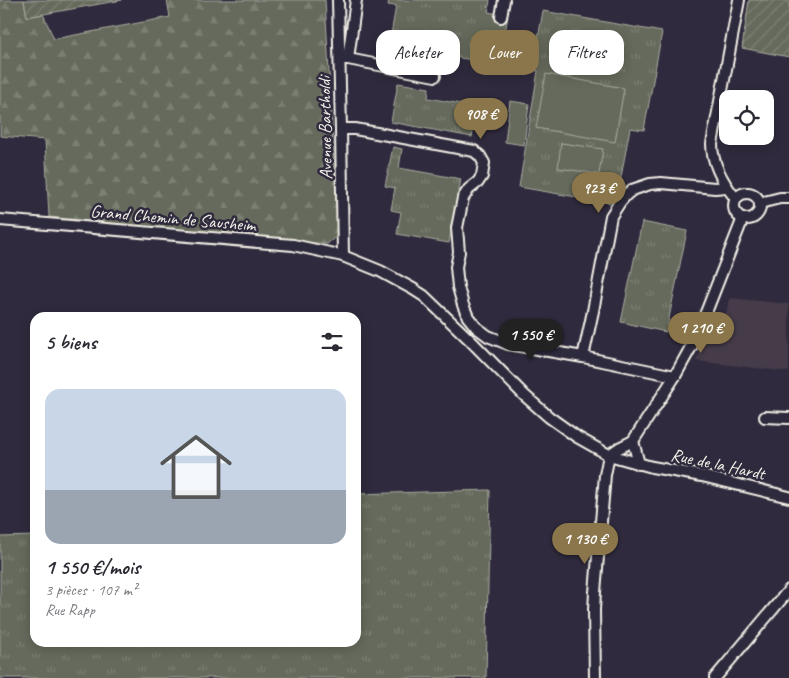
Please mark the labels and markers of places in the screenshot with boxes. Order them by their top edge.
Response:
pin: 908 € [446,98,516,140]
pin: 923 € [564,172,634,214]
pin: 1 210 € [655,312,747,354]
pin: 1 550 € [485,318,577,361]
pin: 1 130 € [539,522,631,565]

